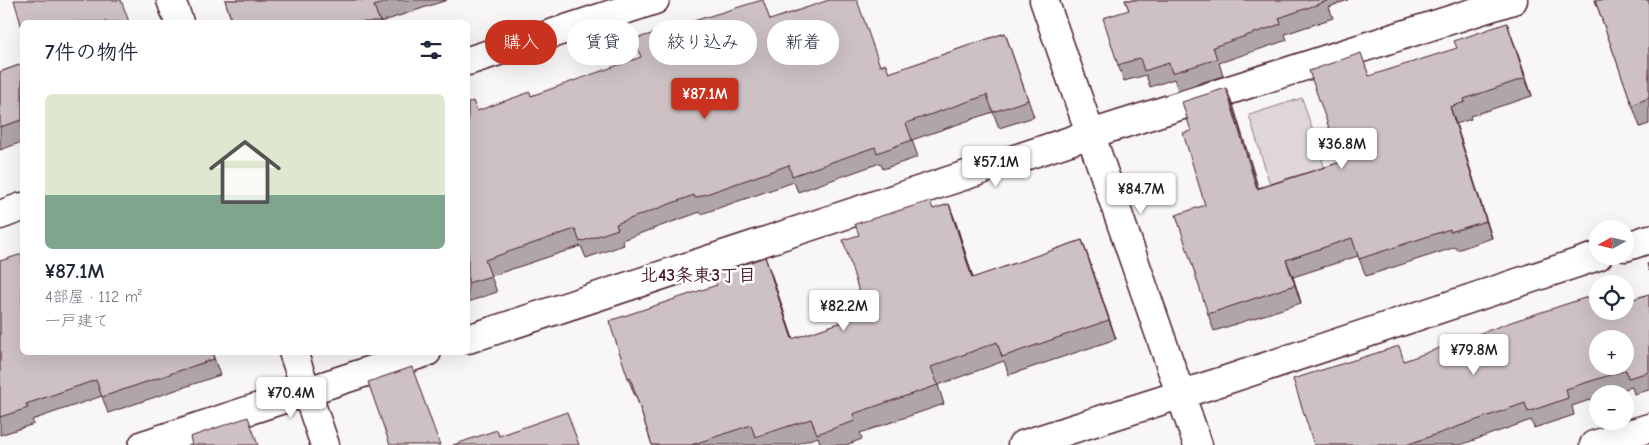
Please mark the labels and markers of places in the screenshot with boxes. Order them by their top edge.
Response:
pin: ¥87.1M [664,78,746,120]
pin: ¥36.8M [1301,128,1383,170]
pin: ¥57.1M [955,146,1037,188]
pin: ¥84.7M [1100,172,1182,215]
pin: ¥82.2M [803,290,885,332]
pin: ¥79.8M [1433,334,1515,376]
pin: ¥70.4M [250,376,332,419]

